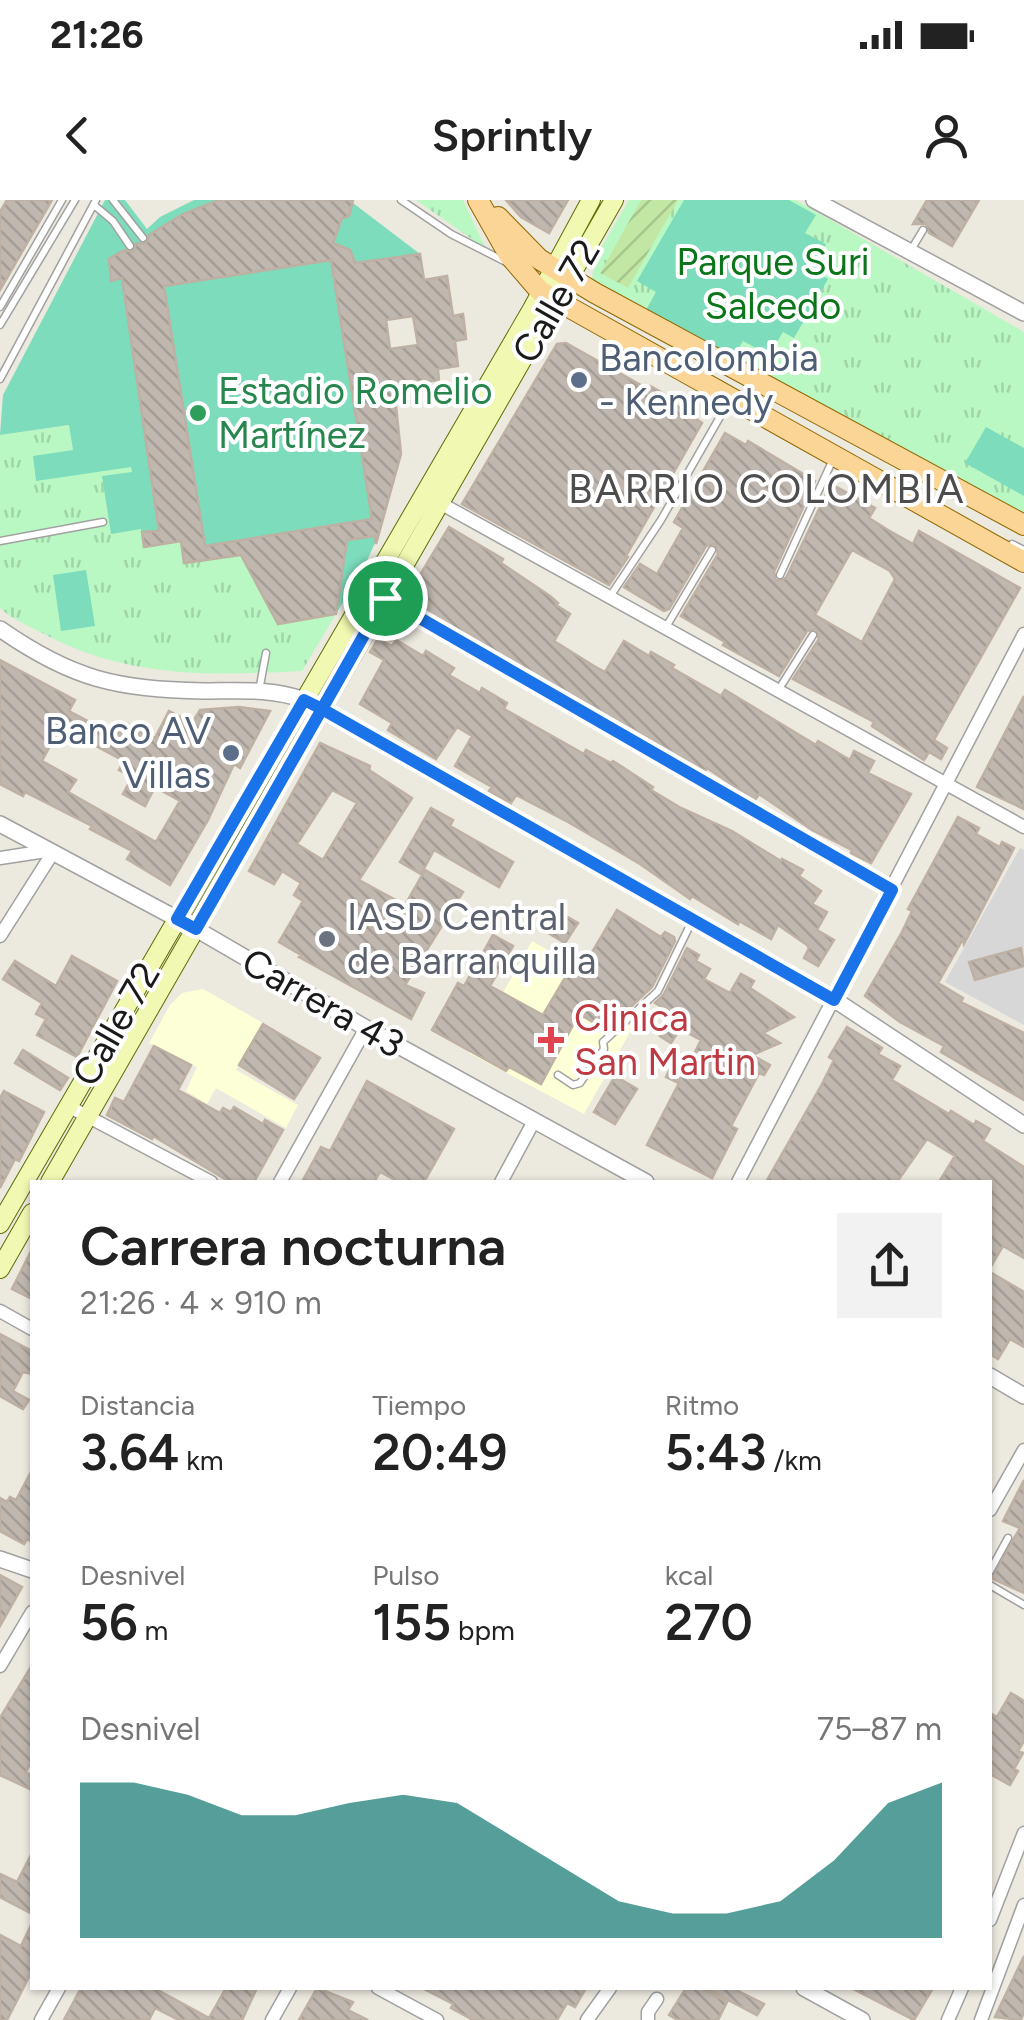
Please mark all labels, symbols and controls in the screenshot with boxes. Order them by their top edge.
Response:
text: 21:26 [50,12,144,58]
icon: back [50,108,105,163]
text: Sprintly [432,108,592,162]
icon: person [919,108,974,163]
street label: Calle 72 [502,231,610,371]
park label: Parque Suri Salcedo [676,239,870,329]
place label: Bancolombia - Kennedy [599,335,819,425]
place label: Estadio Romelio Martínez [218,368,493,458]
marker: Bancolombia - Kennedy [568,369,590,391]
marker: Estadio Romelio Martínez [187,402,209,424]
district label: BARRIO COLOMBIA [568,465,966,513]
pin [343,556,428,641]
icon: arrive [358,571,413,626]
place label: Banco AV Villas [45,708,211,798]
marker: Banco AV Villas [220,742,242,764]
place label: IASD Central de Barranquilla [347,894,596,984]
marker: IASD Central de Barranquilla [316,928,338,950]
street label: Carrera 43 [234,938,412,1068]
street label: Calle 72 [62,954,170,1094]
place label: Clinica San Martin [574,995,756,1085]
marker: Clinica San Martin [538,1027,564,1053]
text: Carrera nocturna [80,1213,506,1279]
button: share [837,1213,942,1318]
text: 21:26 · 4 × 910 m [80,1284,322,1322]
text: Distancia [80,1388,195,1422]
text: Tiempo [372,1388,466,1422]
text: Ritmo [665,1388,739,1422]
text: 3.64 [80,1422,179,1483]
text: 20:49 [372,1422,507,1483]
text: 5:43 [665,1422,767,1483]
text: km [179,1443,224,1477]
text: /km [767,1443,822,1477]
text: Desnivel [80,1558,185,1592]
text: Pulso [372,1558,440,1592]
text: kcal [665,1558,714,1592]
text: 56 [80,1592,138,1653]
text: 155 [372,1592,451,1653]
text: 270 [665,1592,753,1653]
text: m [138,1613,168,1647]
text: bpm [451,1613,515,1647]
text: Desnivel [80,1710,200,1748]
text: 75–87 m [817,1710,942,1748]

